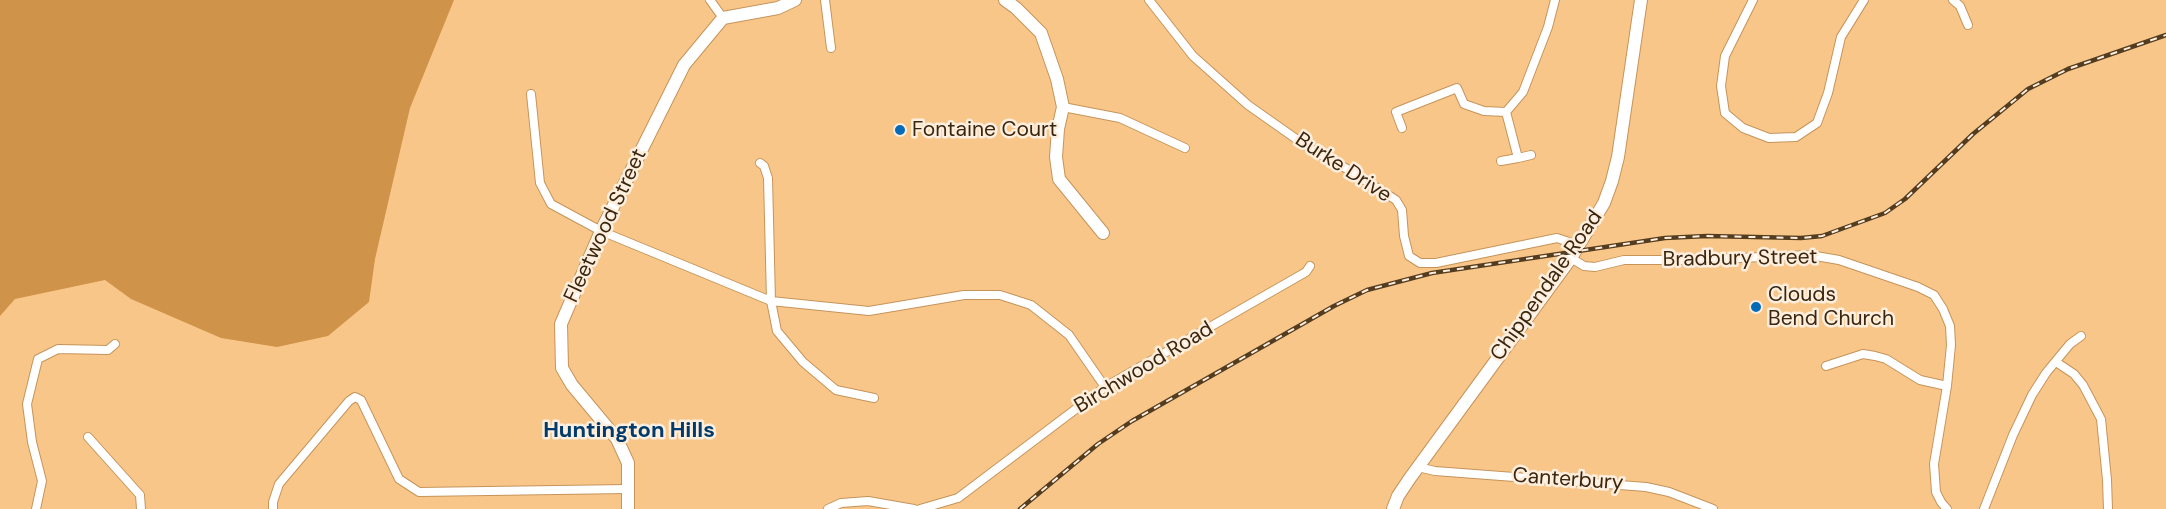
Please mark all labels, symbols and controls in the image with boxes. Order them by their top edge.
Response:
place label: Fontaine Court [912,117,1057,143]
marker: Fontaine Court [893,123,907,137]
street label: Burke Drive [1290,128,1396,208]
street label: Fleetwood Street [559,145,653,307]
street label: Chippendale Road [1486,206,1608,366]
street label: Bradbury Street [1662,245,1818,273]
place label: Clouds Bend Church [1768,282,1894,332]
marker: Clouds Bend Church [1749,300,1763,314]
street label: Birchwood Road [1070,317,1218,419]
district label: Huntington Hills [543,418,715,444]
street label: Canterbury [1512,464,1624,496]

